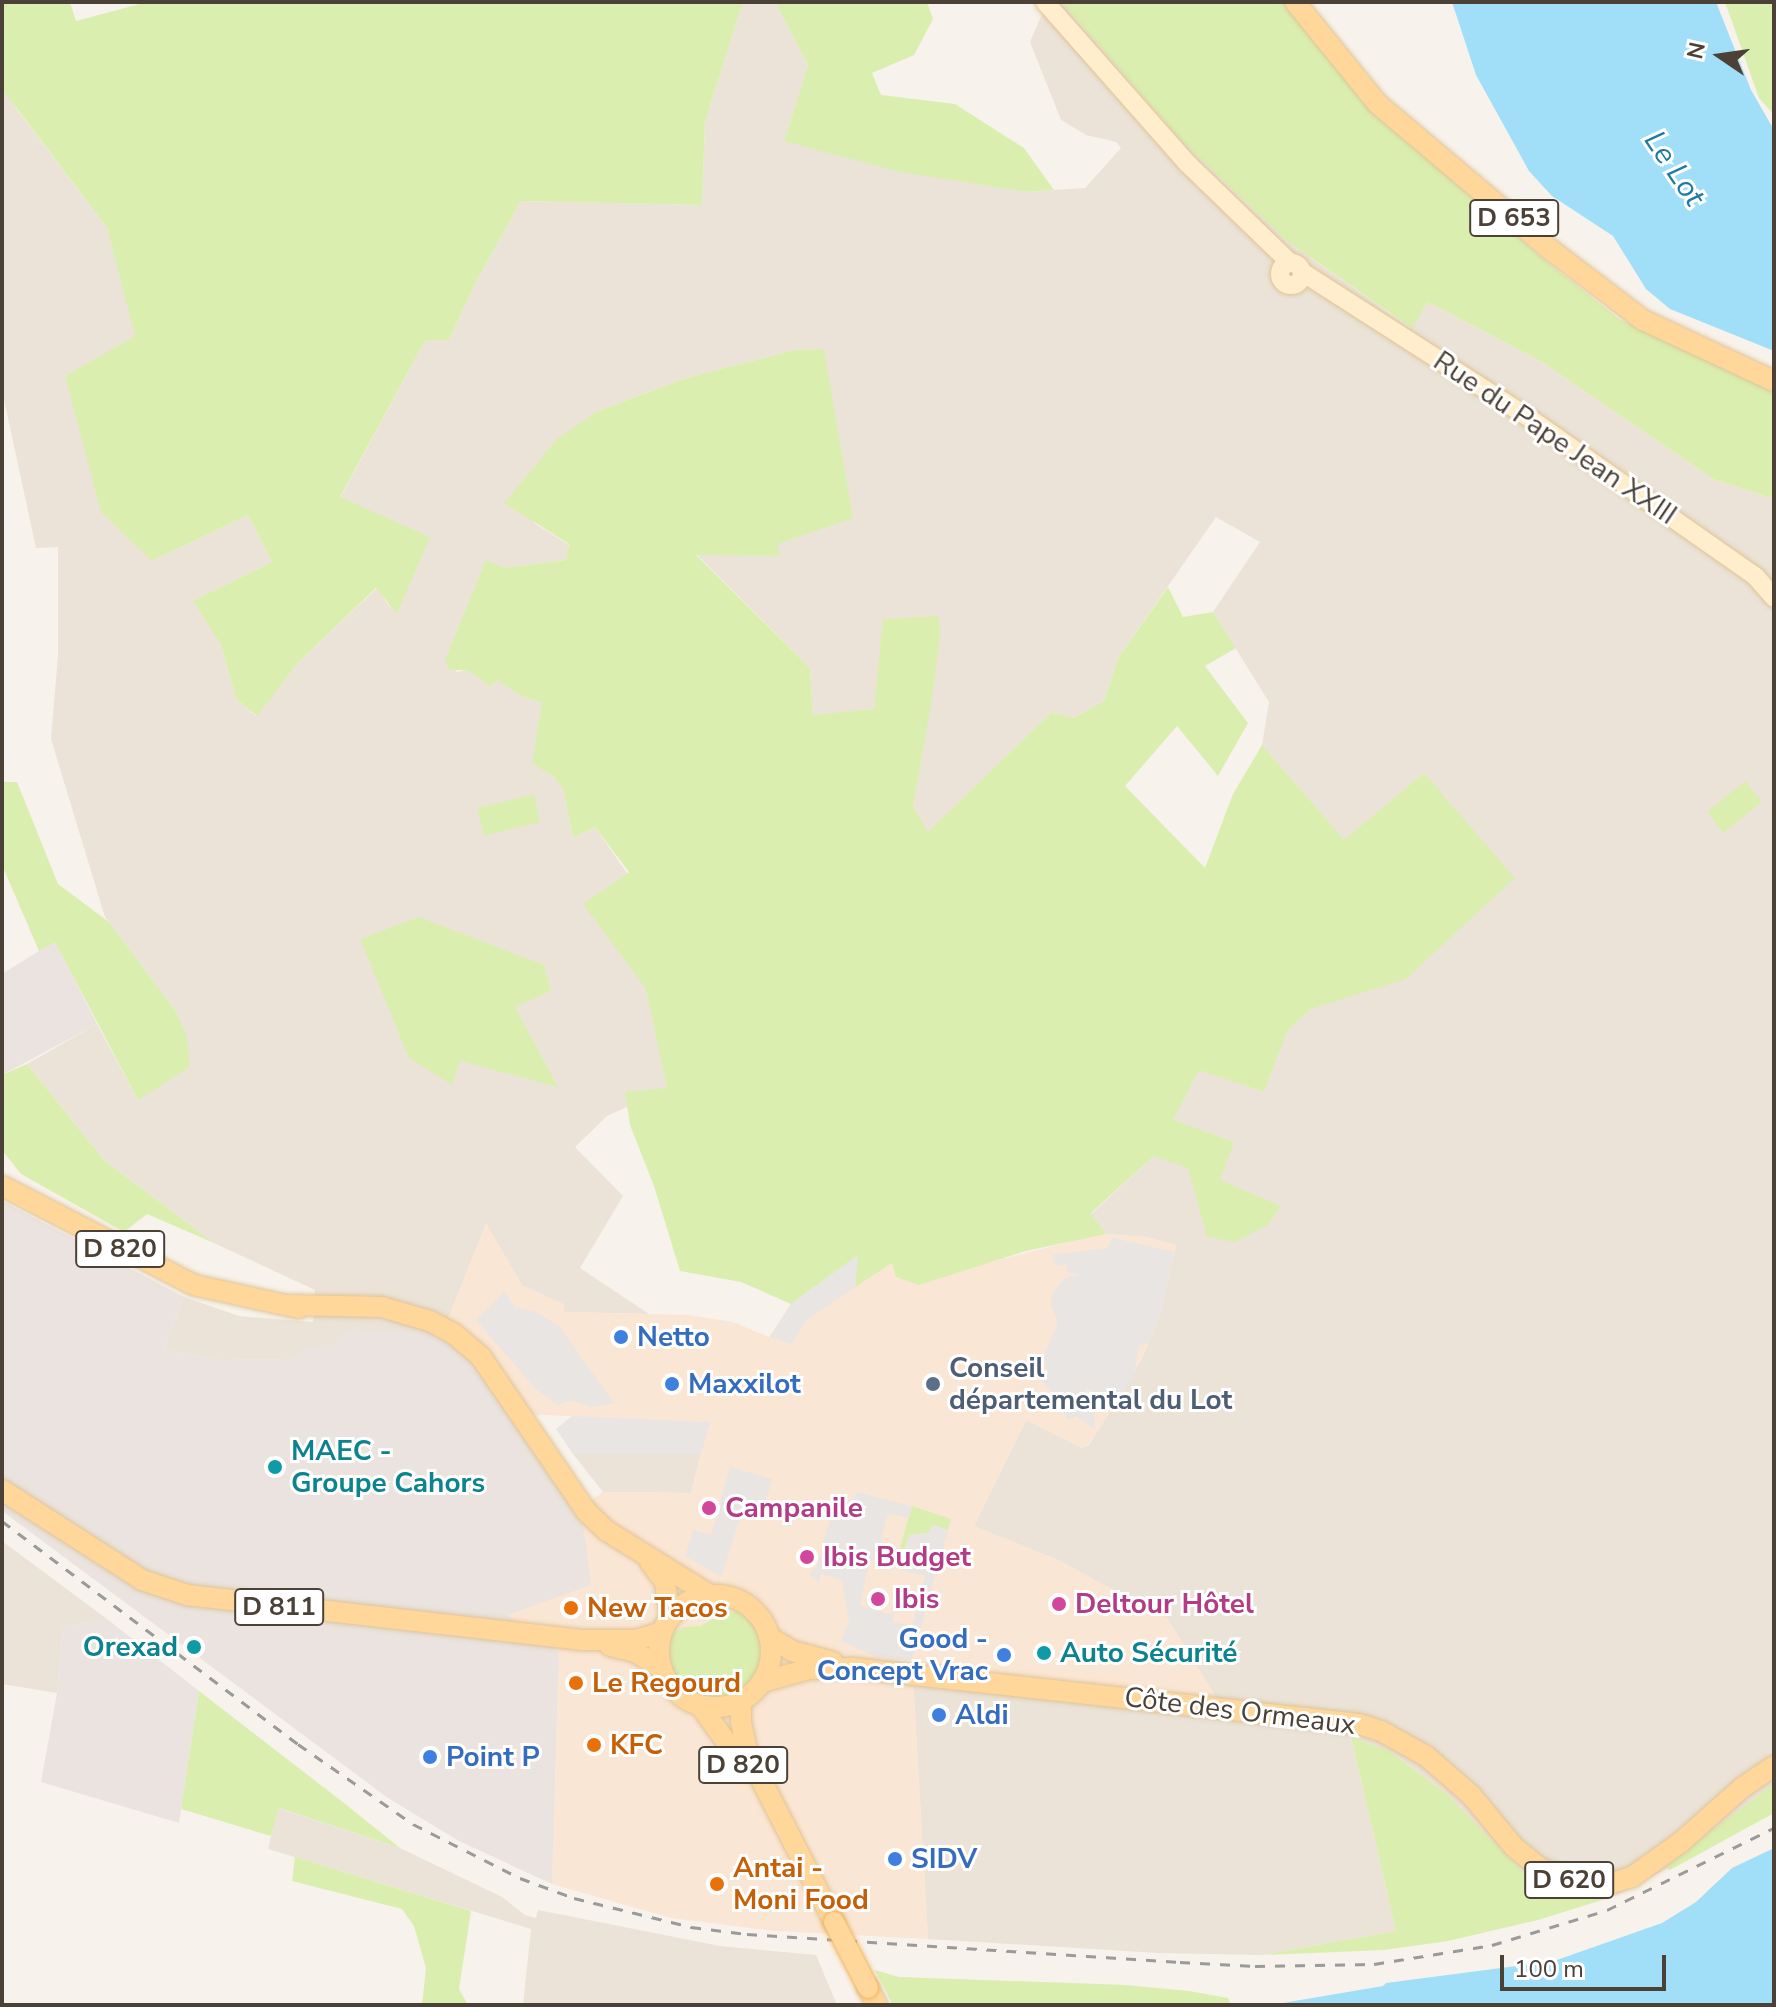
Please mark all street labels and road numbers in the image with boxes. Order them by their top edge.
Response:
road number: D 653 [1468,196,1560,240]
street label: Rue du Pape Jean XXIII [1427,344,1683,532]
road number: D 820 [74,1227,166,1271]
road number: D 811 [233,1585,325,1629]
street label: Côte des Ormeaux [1123,1680,1357,1742]
road number: D 820 [697,1743,789,1787]
road number: D 620 [1523,1858,1615,1902]

